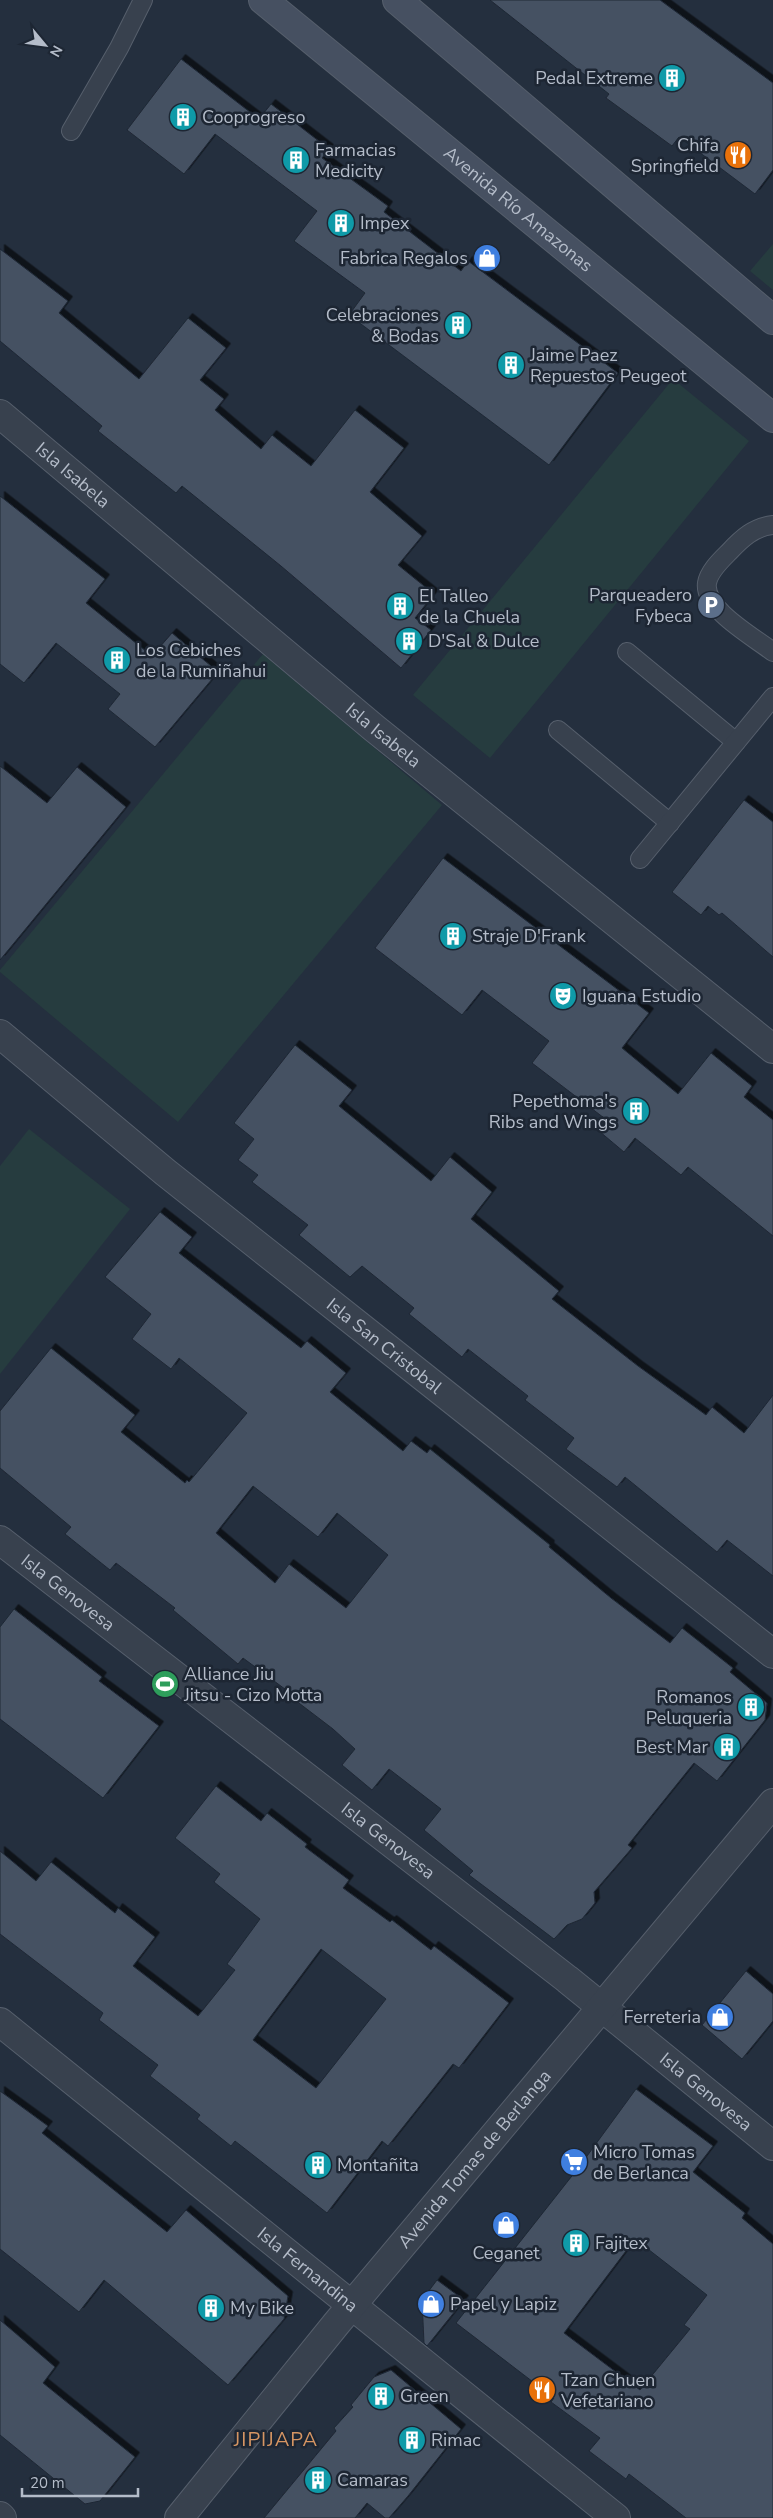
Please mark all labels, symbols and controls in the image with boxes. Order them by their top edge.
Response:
north arrow [20,20,70,70]
text: N [45,42,67,60]
building icon: Pedal Extreme [657,63,687,93]
place label: Pedal Extreme [535,66,653,90]
building icon: Cooprogreso [168,102,198,132]
place label: Cooprogreso [202,105,305,129]
place label: Chifa Springfield [631,133,719,178]
place label: Farmacias Medicity [315,138,396,183]
restaurant icon: Chifa Springfield [723,140,753,170]
street label: Avenida Río Amazonas [439,141,598,277]
building icon: Farmacias Medicity [281,145,311,175]
building icon: Impex [326,208,356,238]
place label: Impex [360,211,410,235]
shop icon: Fabrica Regalos [472,243,502,273]
place label: Fabrica Regalos [340,246,468,270]
place label: Celebraciones & Bodas [326,303,439,348]
building icon: Celebraciones & Bodas [443,310,473,340]
place label: Jaime Paez Repuestos Peugeot [529,343,687,388]
building icon: Jaime Paez Repuestos Peugeot [496,350,526,380]
street label: Isla Isabela [30,437,115,513]
place label: Parqueadero Fybeca [589,583,692,628]
place label: El Talleo de la Chuela [419,584,520,629]
parking icon: Parqueadero Fybeca [696,590,726,620]
building icon: El Talleo de la Chuela [385,591,415,621]
building icon: D'Sal & Dulce [394,626,424,656]
place label: D'Sal & Dulce [428,629,539,653]
place label: Los Cebiches de la Rumiñahui [136,638,266,683]
building icon: Los Cebiches de la Rumiñahui [102,645,132,675]
street label: Isla Isabela [341,697,426,773]
building icon: Straje D'Frank [438,921,468,951]
place label: Straje D'Frank [472,924,587,948]
theatre icon: Iguana Estudio [548,981,578,1011]
place label: Iguana Estudio [582,984,701,1008]
place label: Pepethoma's Ribs and Wings [489,1089,617,1134]
building icon: Pepethoma's Ribs and Wings [621,1096,651,1126]
street label: Isla San Cristobal [322,1293,448,1400]
street label: Isla Genovesa [16,1549,120,1637]
place label: Alliance Jiu Jitsu - Cizo Motta [183,1662,322,1707]
sports icon: Alliance Jiu Jitsu - Cizo Motta [150,1669,180,1699]
place label: Romanos Peluqueria [646,1685,732,1730]
building icon: Romanos Peluqueria [736,1692,766,1722]
building icon: Best Mar [712,1732,742,1762]
place label: Best Mar [635,1735,709,1759]
street label: Isla Genovesa [336,1797,440,1885]
shop icon: Ferreteria [705,2002,735,2032]
place label: Ferreteria [624,2005,701,2029]
street label: Isla Genovesa [655,2047,757,2136]
street label: Avenida Tomas de Berlanga [393,2065,556,2253]
place label: Micro Tomas de Berlanca [593,2140,695,2185]
supermarket icon: Micro Tomas de Berlanca [559,2147,589,2177]
building icon: Montañita [303,2150,333,2180]
place label: Montañita [337,2153,419,2177]
shop icon: Ceganet [491,2210,521,2240]
street label: Isla Fernandina [252,2222,363,2318]
building icon: Fajitex [561,2228,591,2258]
place label: Fajitex [595,2231,648,2255]
place label: Ceganet [472,2241,540,2265]
shop icon: Papel y Lapiz [416,2289,446,2319]
place label: Papel y Lapiz [450,2292,557,2316]
building icon: My Bike [196,2293,226,2323]
place label: My Bike [230,2296,294,2320]
place label: Tzan Chuen Vefetariano [560,2368,655,2413]
restaurant icon: Tzan Chuen Vefetariano [527,2375,557,2405]
building icon: Green [366,2381,396,2411]
place label: Green [400,2384,449,2408]
building icon: Rimac [397,2425,427,2455]
district label: JIPIJAPA [233,2426,318,2453]
place label: Rimac [431,2428,481,2452]
building icon: Camaras [303,2465,333,2495]
scale bar [22,2466,139,2498]
place label: Camaras [337,2468,408,2492]
text: 20 m [30,2473,65,2493]

